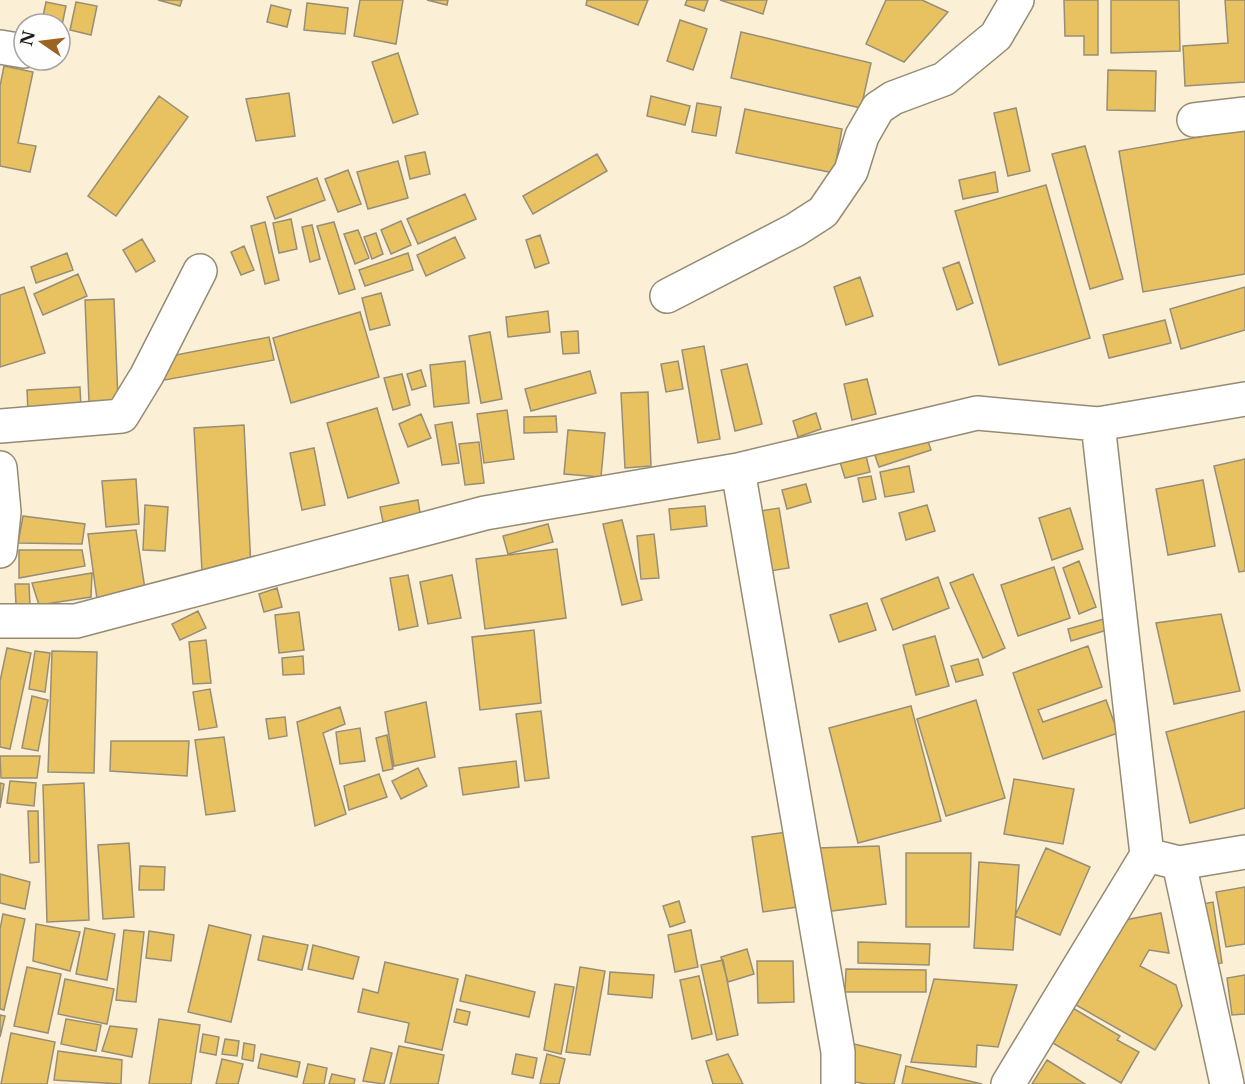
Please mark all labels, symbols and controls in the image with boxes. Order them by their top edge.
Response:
north arrow [12,12,72,72]
text: N [16,29,39,48]

